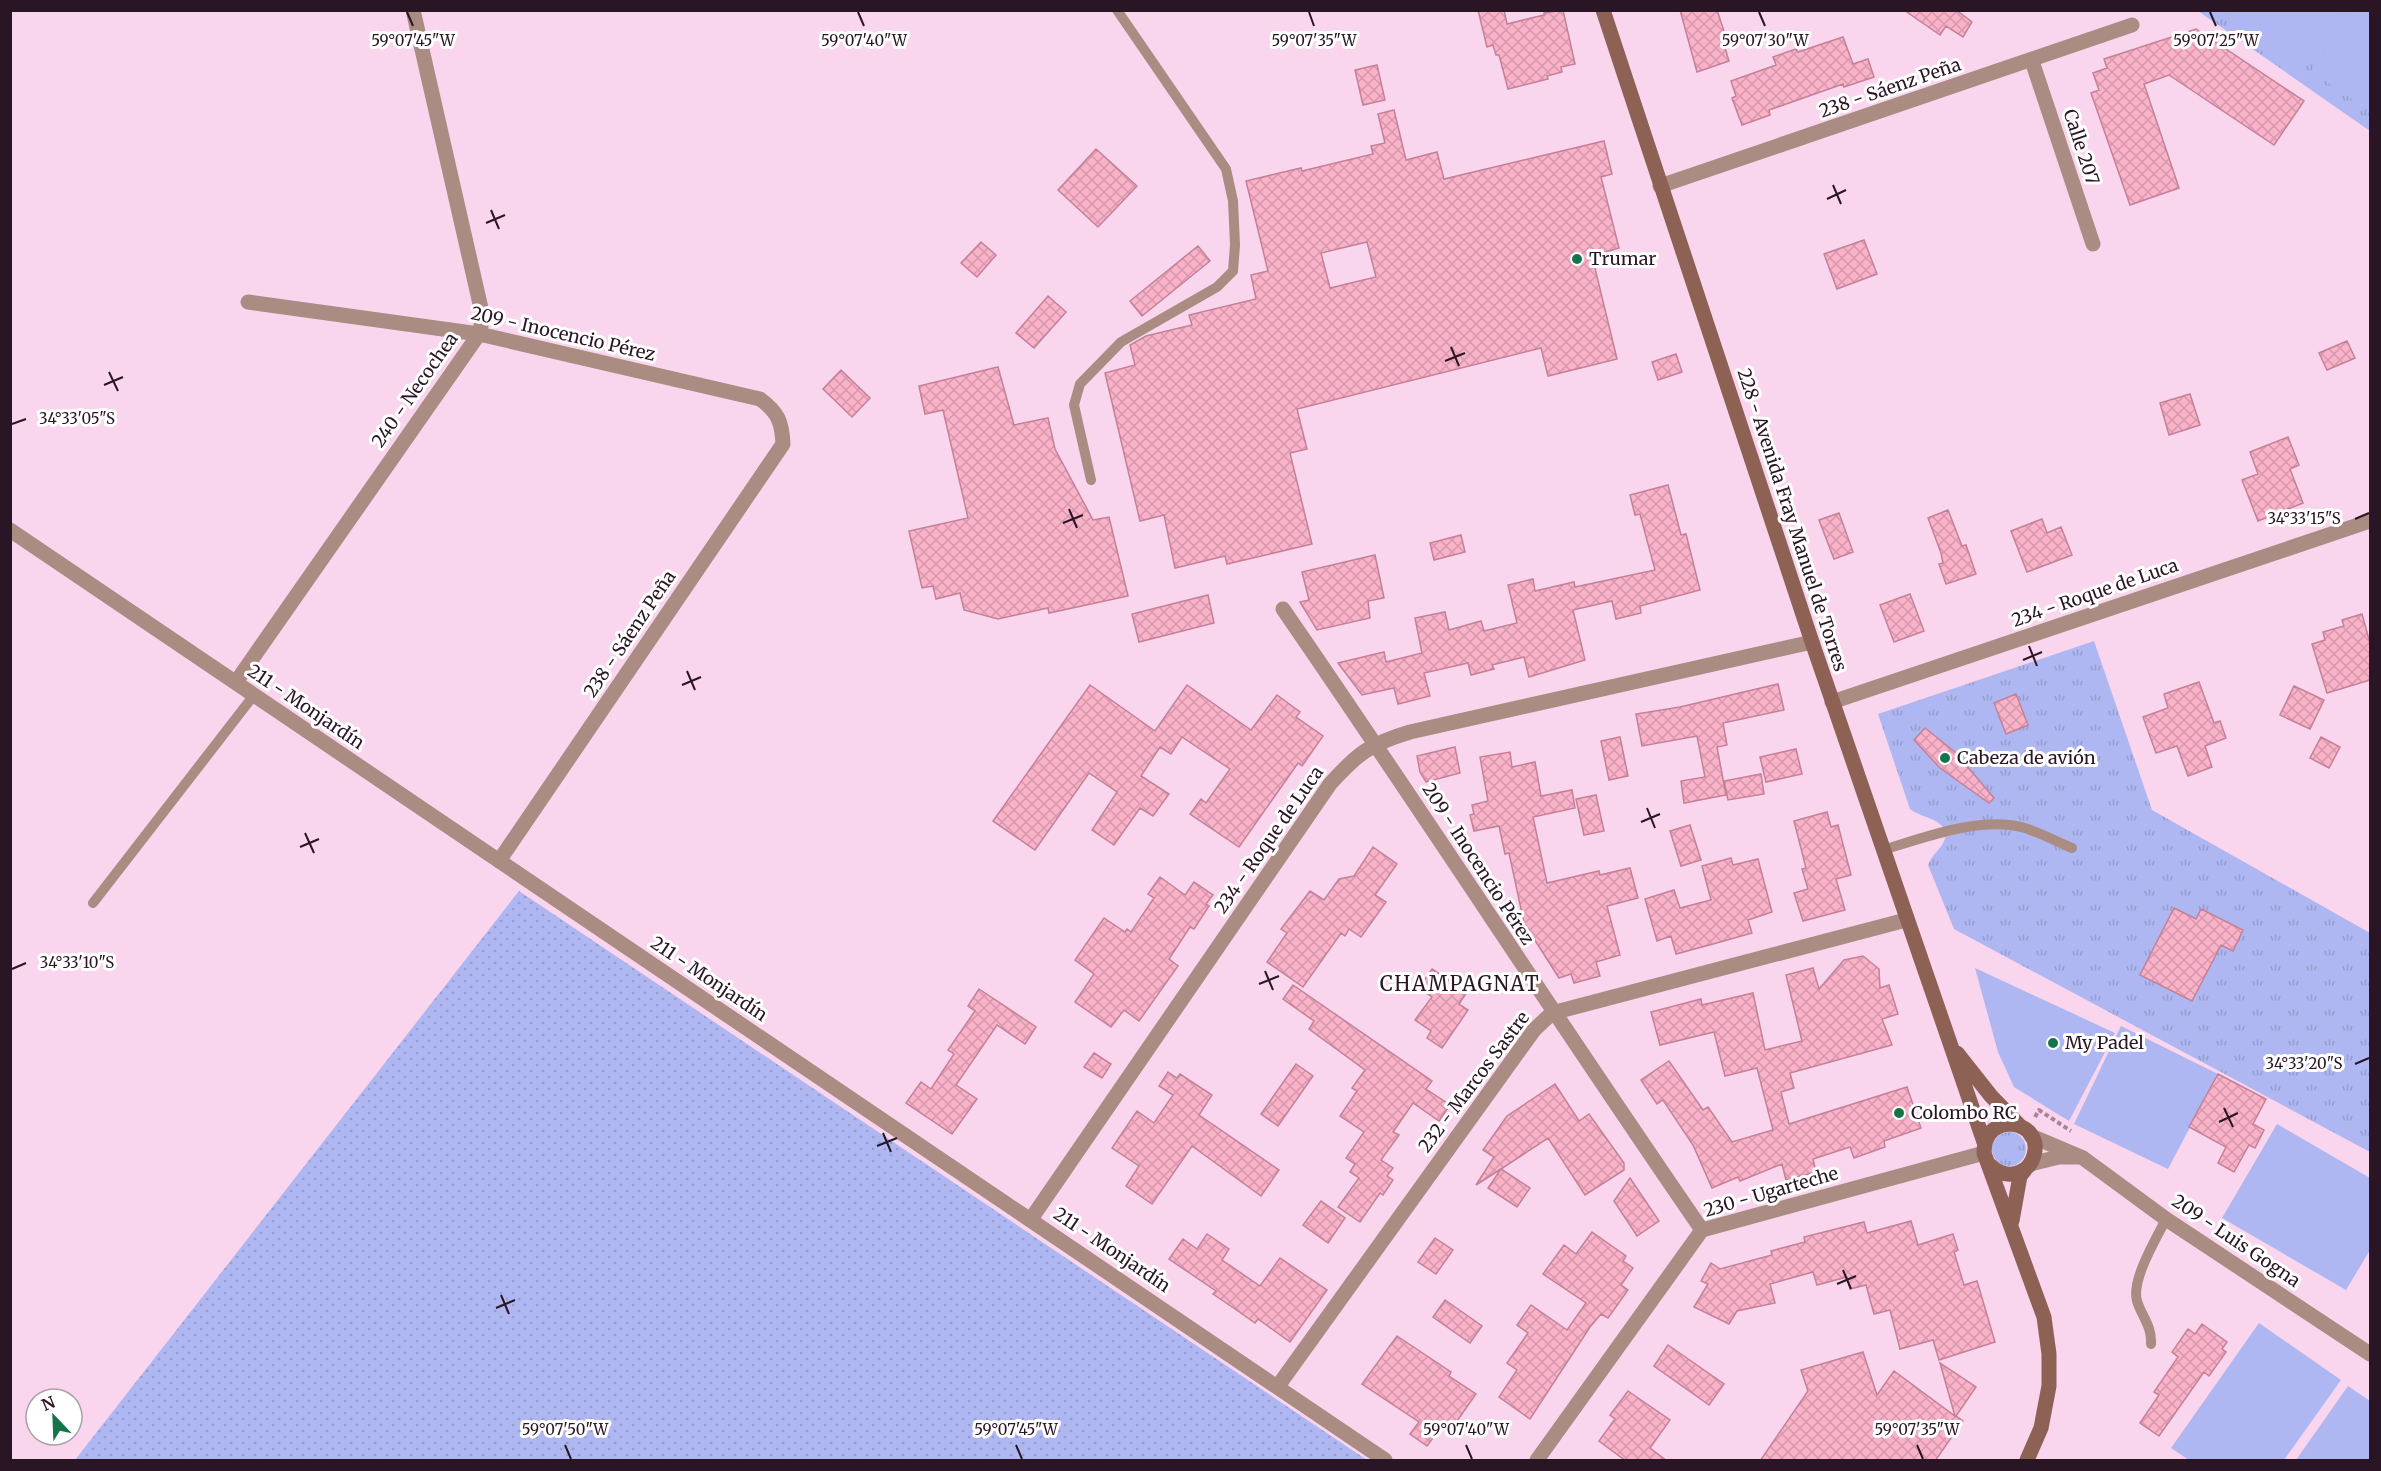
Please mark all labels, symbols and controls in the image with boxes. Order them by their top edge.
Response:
text: 59°07'45"W [371,31,456,50]
text: 59°07'40"W [821,31,908,50]
text: 59°07'35"W [1272,31,1357,50]
text: 59°07'30"W [1722,31,1809,50]
text: 59°07'25"W [2173,31,2260,50]
street label: 238 - Sáenz Peña [1816,52,1964,123]
street label: Calle 207 [2058,106,2104,188]
place label: Trumar [1589,247,1656,270]
marker: Trumar [1570,252,1584,266]
street label: 209 - Inocencio Pérez [469,301,658,366]
street label: 240 - Necochea [367,328,463,451]
street label: 228 - Avenida Fray Manuel de Torres [1733,365,1852,674]
text: 34°33'05"S [39,409,115,428]
text: 34°33'15"S [2267,509,2341,528]
street label: 234 - Roque de Luca [2009,553,2181,632]
street label: 238 - Sáenz Peña [579,566,681,702]
street label: 211 - Monjardín [244,659,369,754]
place label: Cabeza de avión [1957,746,2096,769]
marker: Cabeza de avión [1938,751,1952,765]
street label: 234 - Roque de Luca [1209,761,1328,918]
street label: 209 - Inocencio Pérez [1417,778,1539,949]
street label: 211 - Monjardín [647,931,772,1026]
text: 34°33'10"S [40,953,114,972]
district label: CHAMPAGNAT [1380,971,1540,996]
street label: 232 - Marcos Sastre [1413,1007,1534,1157]
place label: My Padel [2065,1031,2144,1054]
marker: My Padel [2046,1036,2060,1050]
text: 34°33'20"S [2266,1054,2342,1073]
place label: Colombo RC [1911,1101,2017,1124]
marker: Colombo RC [1892,1106,1906,1120]
street label: 230 - Ugarteche [1701,1161,1841,1222]
street label: 209 - Luis Gogna [2168,1189,2305,1292]
street label: 211 - Monjardín [1050,1202,1175,1297]
north arrow [24,1387,84,1447]
text: N [38,1391,58,1415]
text: 59°07'50"W [522,1420,609,1439]
text: 59°07'45"W [974,1420,1059,1439]
text: 59°07'40"W [1423,1420,1510,1439]
text: 59°07'35"W [1875,1420,1960,1439]

